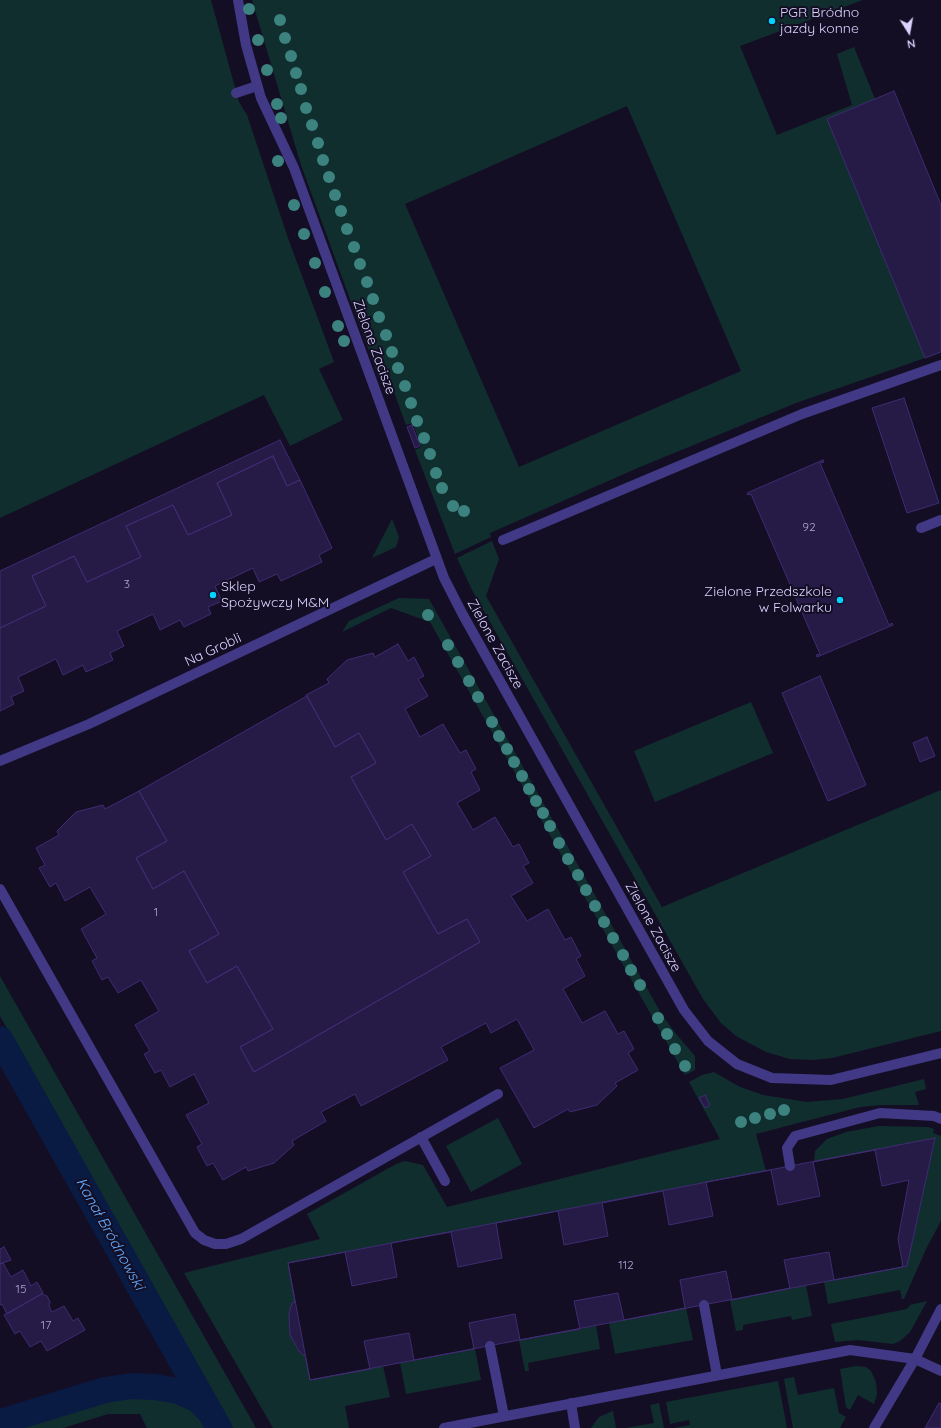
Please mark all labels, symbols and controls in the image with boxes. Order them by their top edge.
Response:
place label: PGR Bródno jazdy konne [780,5,859,38]
north arrow [889,12,929,52]
marker: PGR Bródno jazdy konne [767,16,777,26]
text: N [906,36,917,51]
street label: Zielone Zacisze [349,297,399,397]
house number: 92 [802,520,816,534]
house number: 3 [124,577,130,591]
place label: Sklep Spożywczy M&M [221,579,329,612]
place label: Zielone Przedszkole w Folwarku [704,584,832,616]
marker: Sklep Spożywczy M&M [208,590,218,600]
marker: Zielone Przedszkole w Folwarku [835,595,845,605]
street label: Zielone Zacisze [463,596,527,692]
street label: Na Grobli [182,630,244,670]
street label: Zielone Zacisze [621,879,685,975]
house number: 1 [154,905,158,919]
water label: Kanał Bródnowski [72,1175,148,1293]
house number: 112 [618,1258,634,1272]
house number: 15 [16,1282,26,1296]
house number: 17 [41,1318,51,1332]

